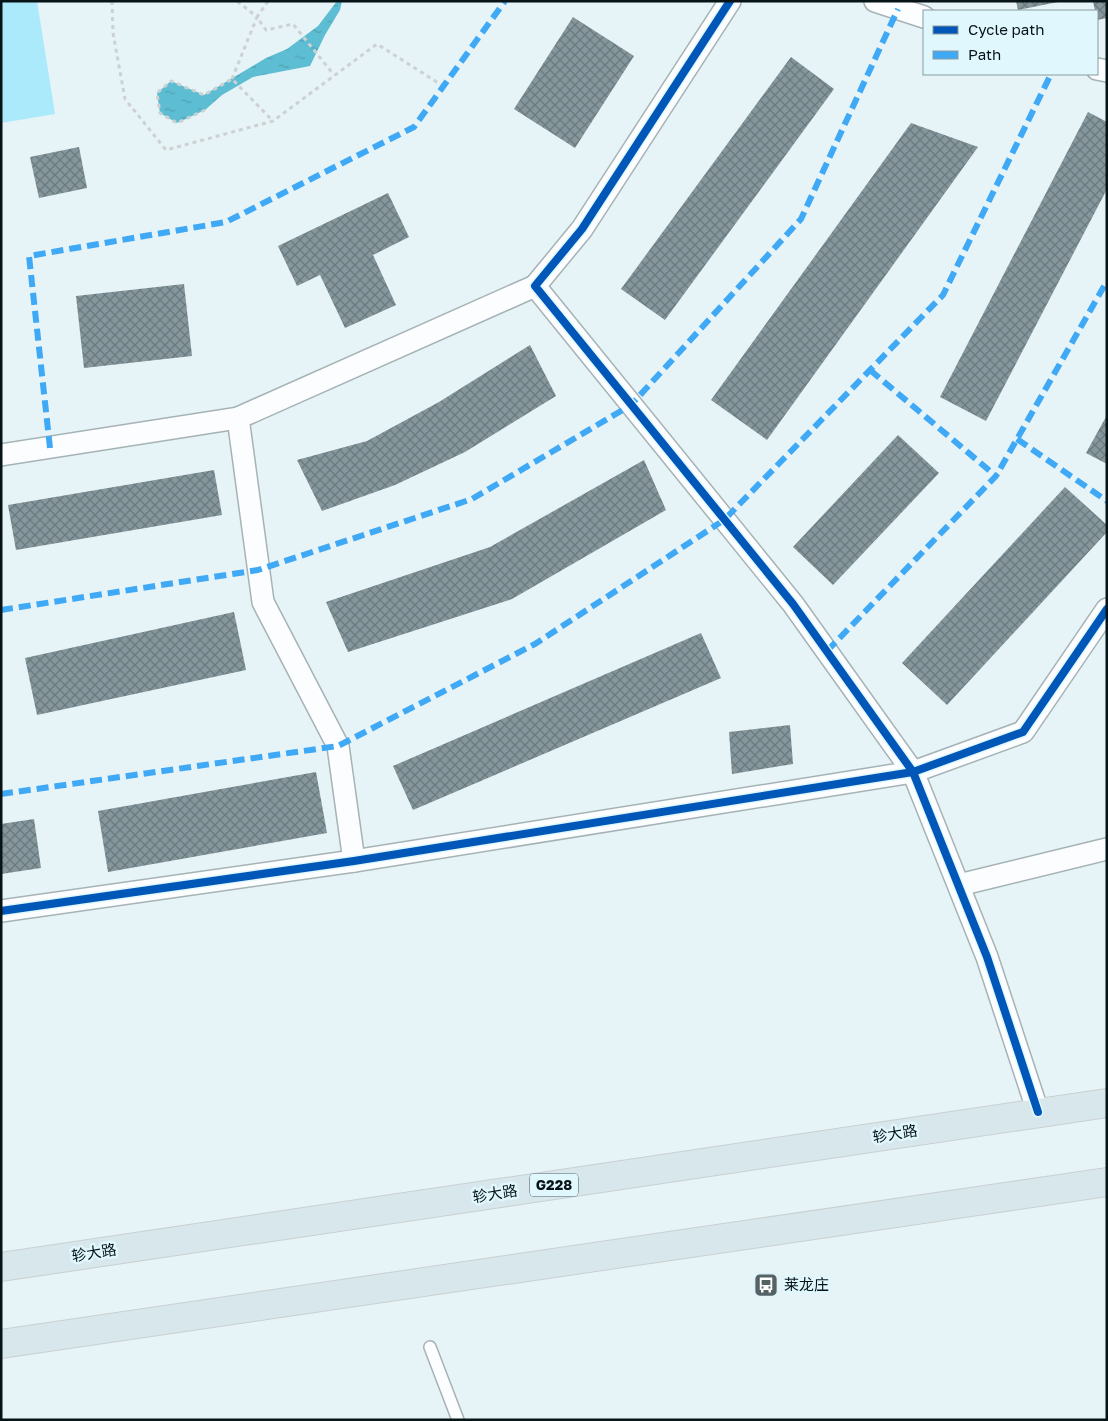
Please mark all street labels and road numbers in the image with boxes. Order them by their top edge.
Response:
street label: 轸大路 [871,1121,918,1145]
road number: G228 [530,1174,578,1196]
street label: 轸大路 [471,1181,518,1205]
street label: 轸大路 [70,1240,117,1264]

